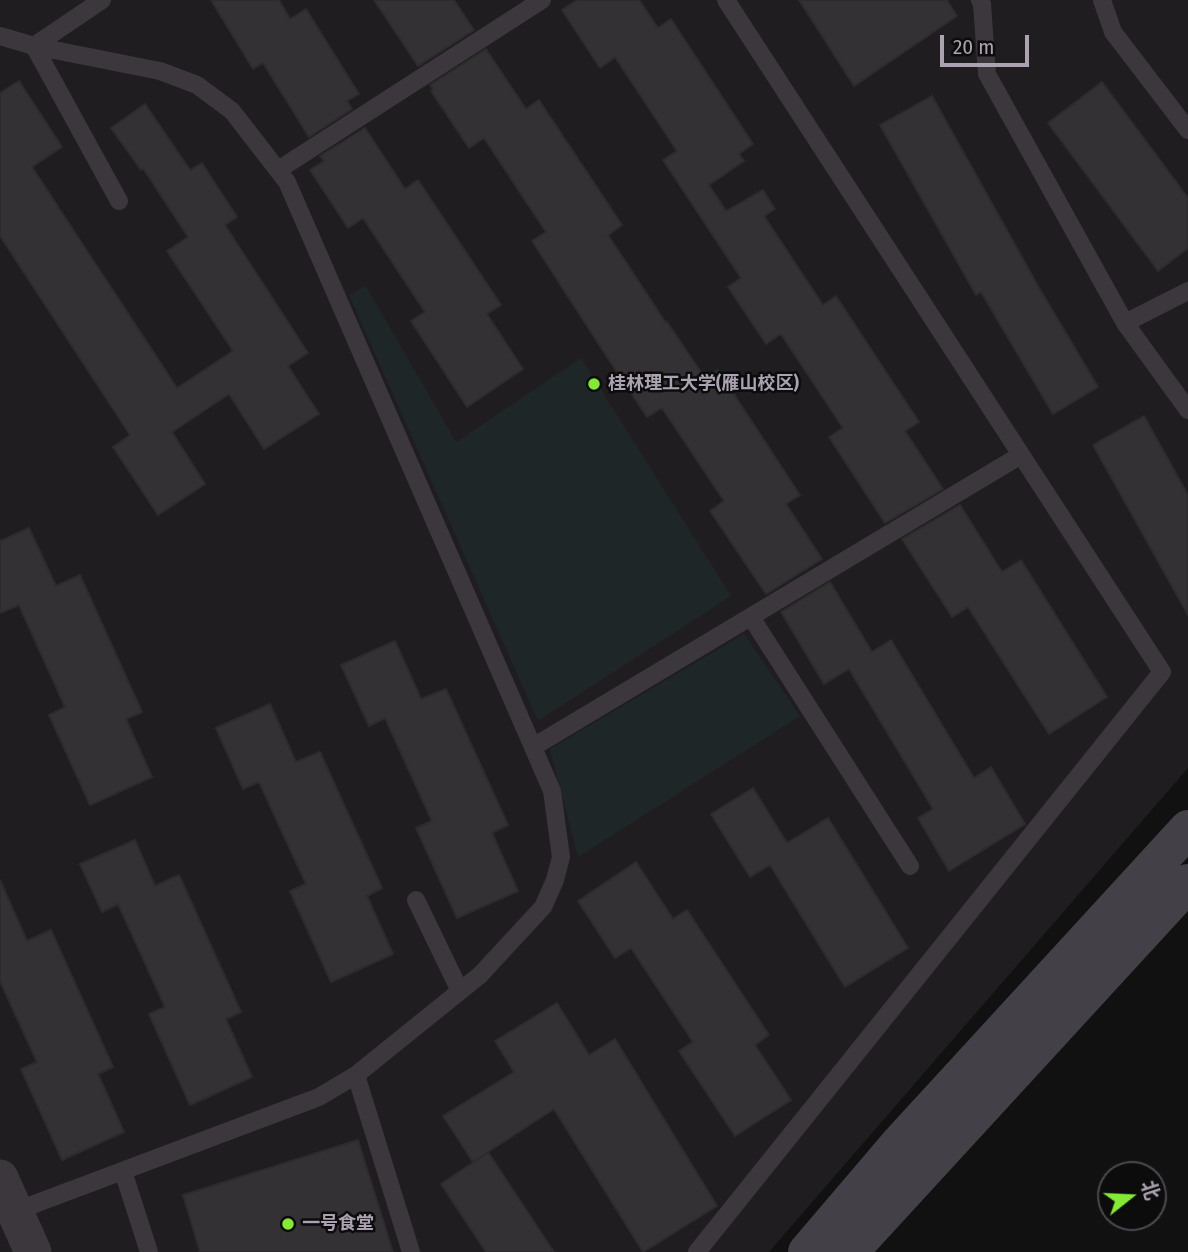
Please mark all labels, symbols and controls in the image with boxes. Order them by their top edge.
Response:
scale bar [943,21,1032,65]
text: 20 m [953,34,994,60]
place label: 桂林理工大学(雁山校区) [608,373,799,395]
marker: 桂林理工大学(雁山校区) [586,376,602,392]
north arrow [1097,1161,1167,1231]
text: 北 [1137,1177,1164,1203]
place label: 一号食堂 [302,1213,374,1235]
marker: 一号食堂 [280,1216,296,1232]

